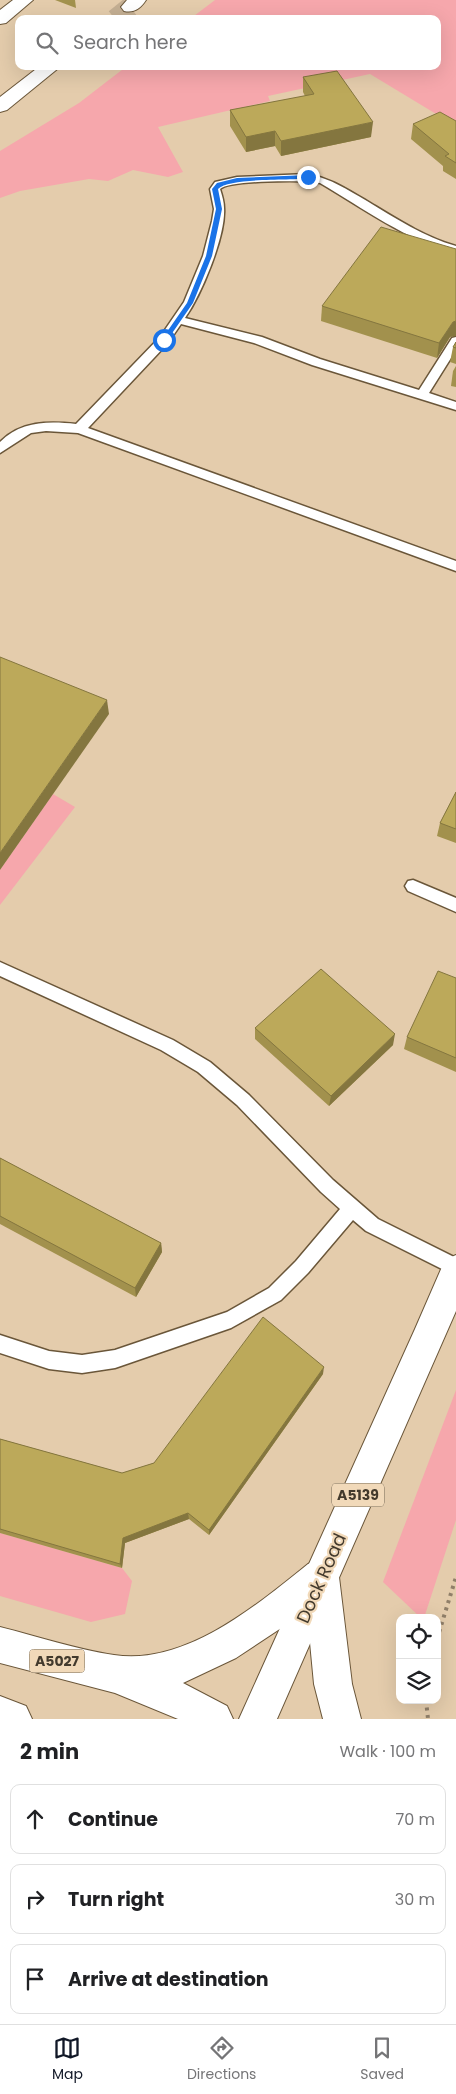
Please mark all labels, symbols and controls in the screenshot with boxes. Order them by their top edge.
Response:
search box [15,15,441,70]
icon: search [33,29,61,57]
text: Search here [73,29,187,56]
route end [297,166,320,189]
route start [153,329,176,352]
road number: A5139 [332,1484,384,1506]
street label: Dock Road [290,1529,352,1627]
map controls [396,1614,441,1704]
button: locate [396,1614,441,1659]
road number: A5027 [30,1650,84,1672]
button: layers [396,1659,441,1704]
text: 2 min [20,1737,79,1766]
text: Walk · 100 m [339,1740,436,1763]
icon: ahead [21,1805,49,1833]
text: Continue [68,1806,158,1833]
text: 70 m [395,1808,435,1831]
icon: right [21,1885,49,1913]
text: Turn right [68,1886,164,1913]
text: 30 m [395,1888,435,1911]
icon: arrive [21,1965,49,1993]
text: Arrive at destination [68,1966,269,1993]
tab: Map [52,2034,83,2085]
tab: Directions [187,2034,256,2085]
tab: Saved [360,2034,404,2085]

